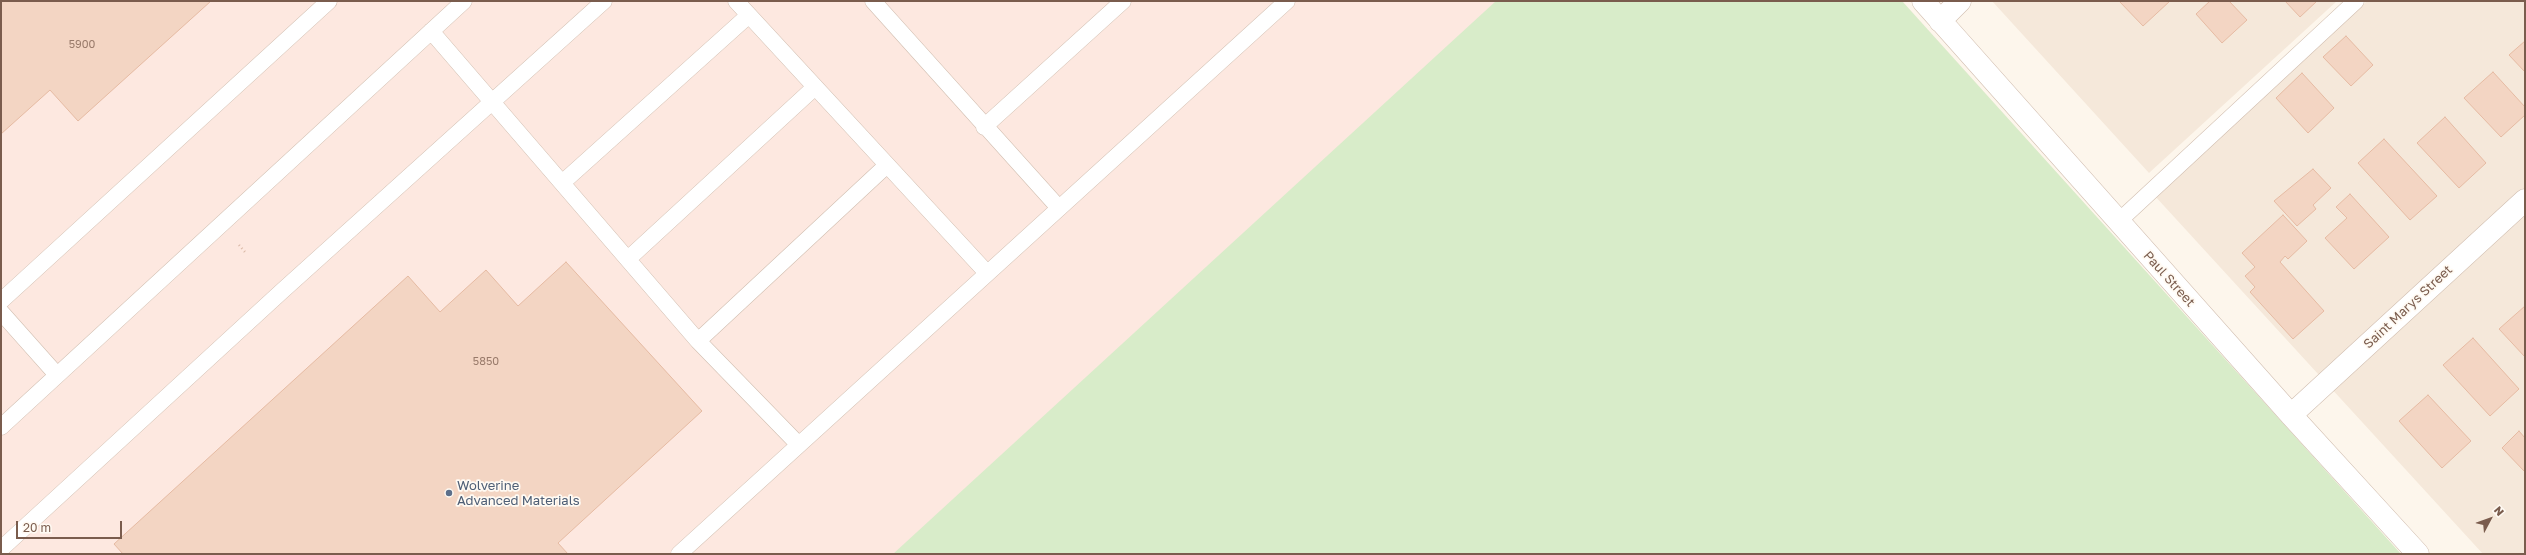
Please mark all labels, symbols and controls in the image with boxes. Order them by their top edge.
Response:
house number: 5900 [69,38,95,52]
street label: Paul Street [2140,248,2198,310]
street label: Saint Marys Street [2360,262,2456,352]
house number: 5850 [473,355,499,369]
place label: Wolverine Advanced Materials [457,478,580,509]
marker: Wolverine Advanced Materials [444,488,454,498]
north arrow [2470,499,2510,539]
text: N [2492,503,2507,518]
scale bar [18,513,124,539]
text: 20 m [23,520,51,535]

